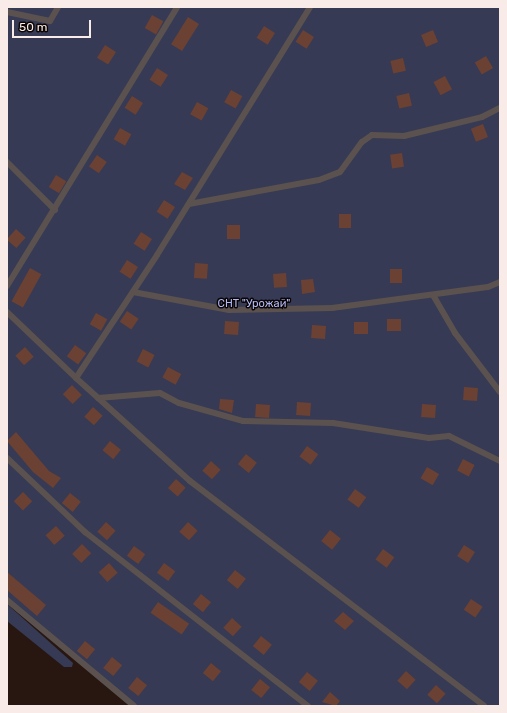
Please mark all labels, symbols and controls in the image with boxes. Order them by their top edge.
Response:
scale bar [14,12,93,38]
text: 50 m [19,20,47,34]
park label: СНТ "Урожай" [218,297,290,311]

